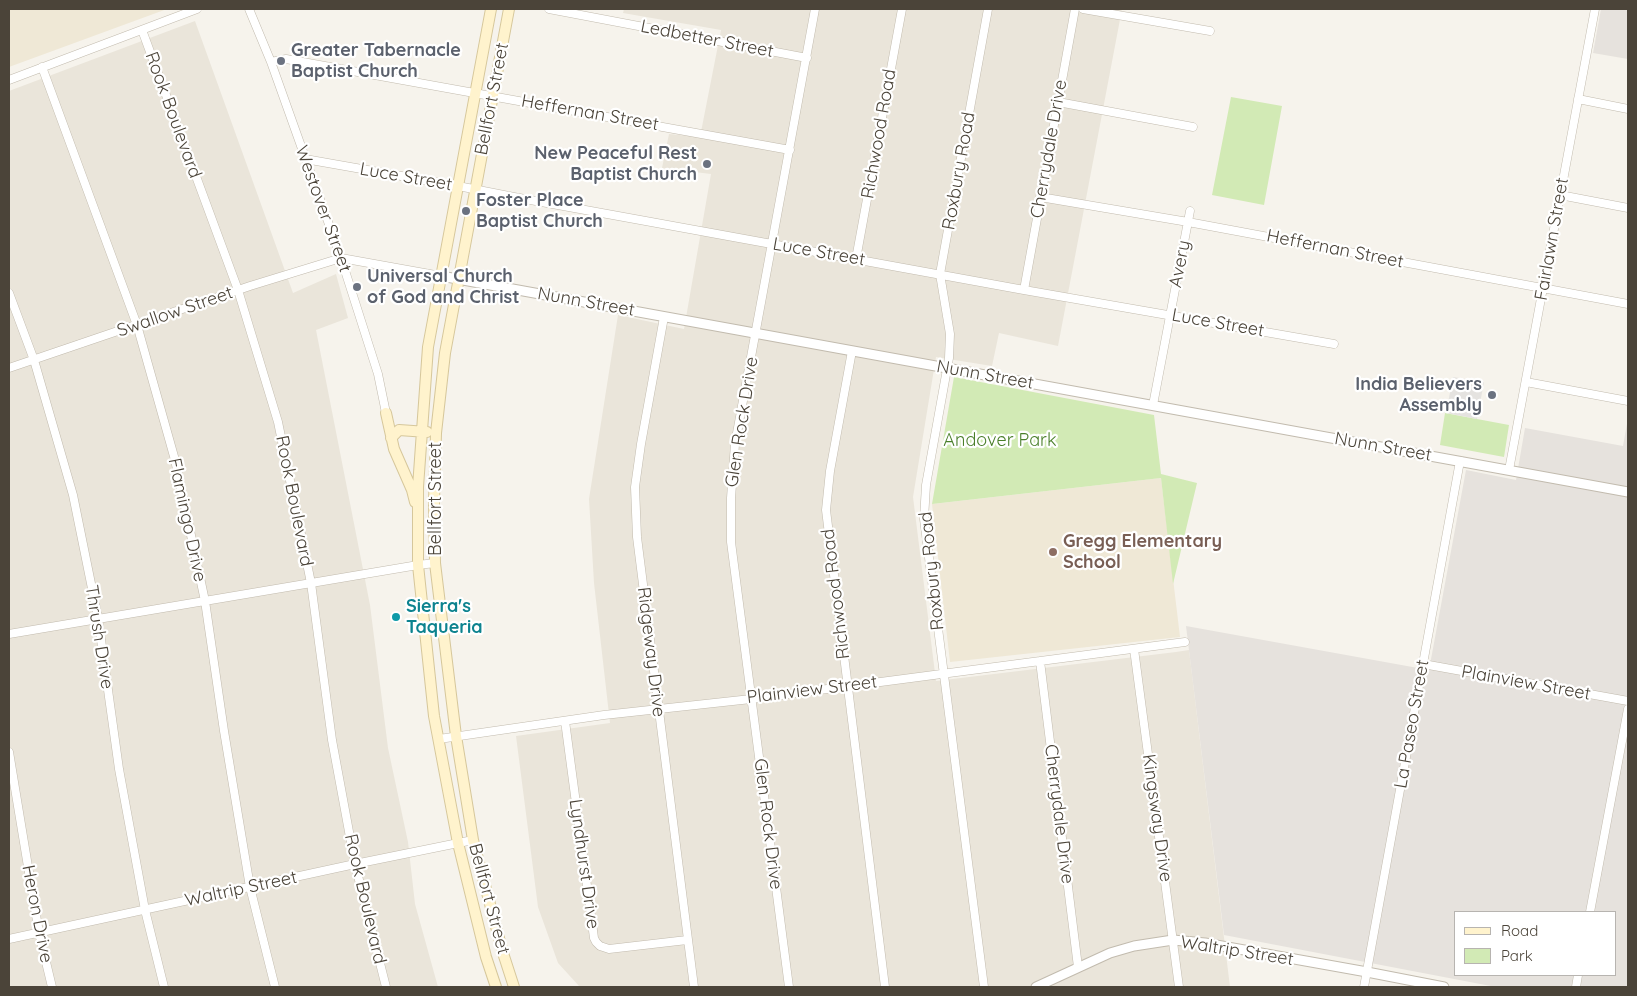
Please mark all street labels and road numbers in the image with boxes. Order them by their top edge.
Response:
street label: Ledbetter Street [639,16,775,62]
street label: Bellfort Street [471,41,513,157]
street label: Rook Boulevard [140,49,206,181]
street label: Richwood Road [857,68,901,200]
street label: Cherrydale Drive [1026,78,1072,220]
street label: Heffernan Street [520,90,660,136]
street label: Roxbury Road [938,110,980,232]
street label: Westover Street [290,143,356,275]
street label: Luce Street [358,158,454,196]
street label: Fairlawn Street [1531,176,1573,302]
street label: Heffernan Street [1265,225,1405,273]
street label: Luce Street [771,233,867,271]
street label: Avery [1165,238,1195,290]
street label: Swallow Street [114,282,236,342]
street label: Nunn Street [536,283,636,321]
street label: Luce Street [1170,304,1266,342]
street label: Glen Rock Drive [721,355,763,489]
street label: Nunn Street [935,356,1035,394]
street label: Nunn Street [1333,428,1433,466]
street label: Rook Boulevard [271,434,317,568]
street label: Bellfort Street [425,442,447,556]
street label: Flamingo Drive [163,456,211,584]
street label: Roxbury Road [915,511,949,631]
street label: Richwood Road [817,528,855,660]
street label: Thrush Drive [80,583,118,691]
street label: Ridgeway Drive [632,586,670,718]
street label: La Paseo Street [1390,658,1434,790]
street label: Plainview Street [1460,661,1592,705]
street label: Plainview Street [746,671,878,709]
street label: Cherrydale Drive [1040,743,1078,885]
street label: Kingsway Drive [1137,753,1177,883]
street label: Glen Rock Drive [749,757,787,891]
street label: Lyndhurst Drive [564,798,604,930]
street label: Rook Boulevard [340,832,390,966]
street label: Bellfort Street [464,841,514,957]
street label: Heron Drive [17,863,57,965]
street label: Waltrip Street [183,867,299,911]
street label: Waltrip Street [1179,931,1295,971]

